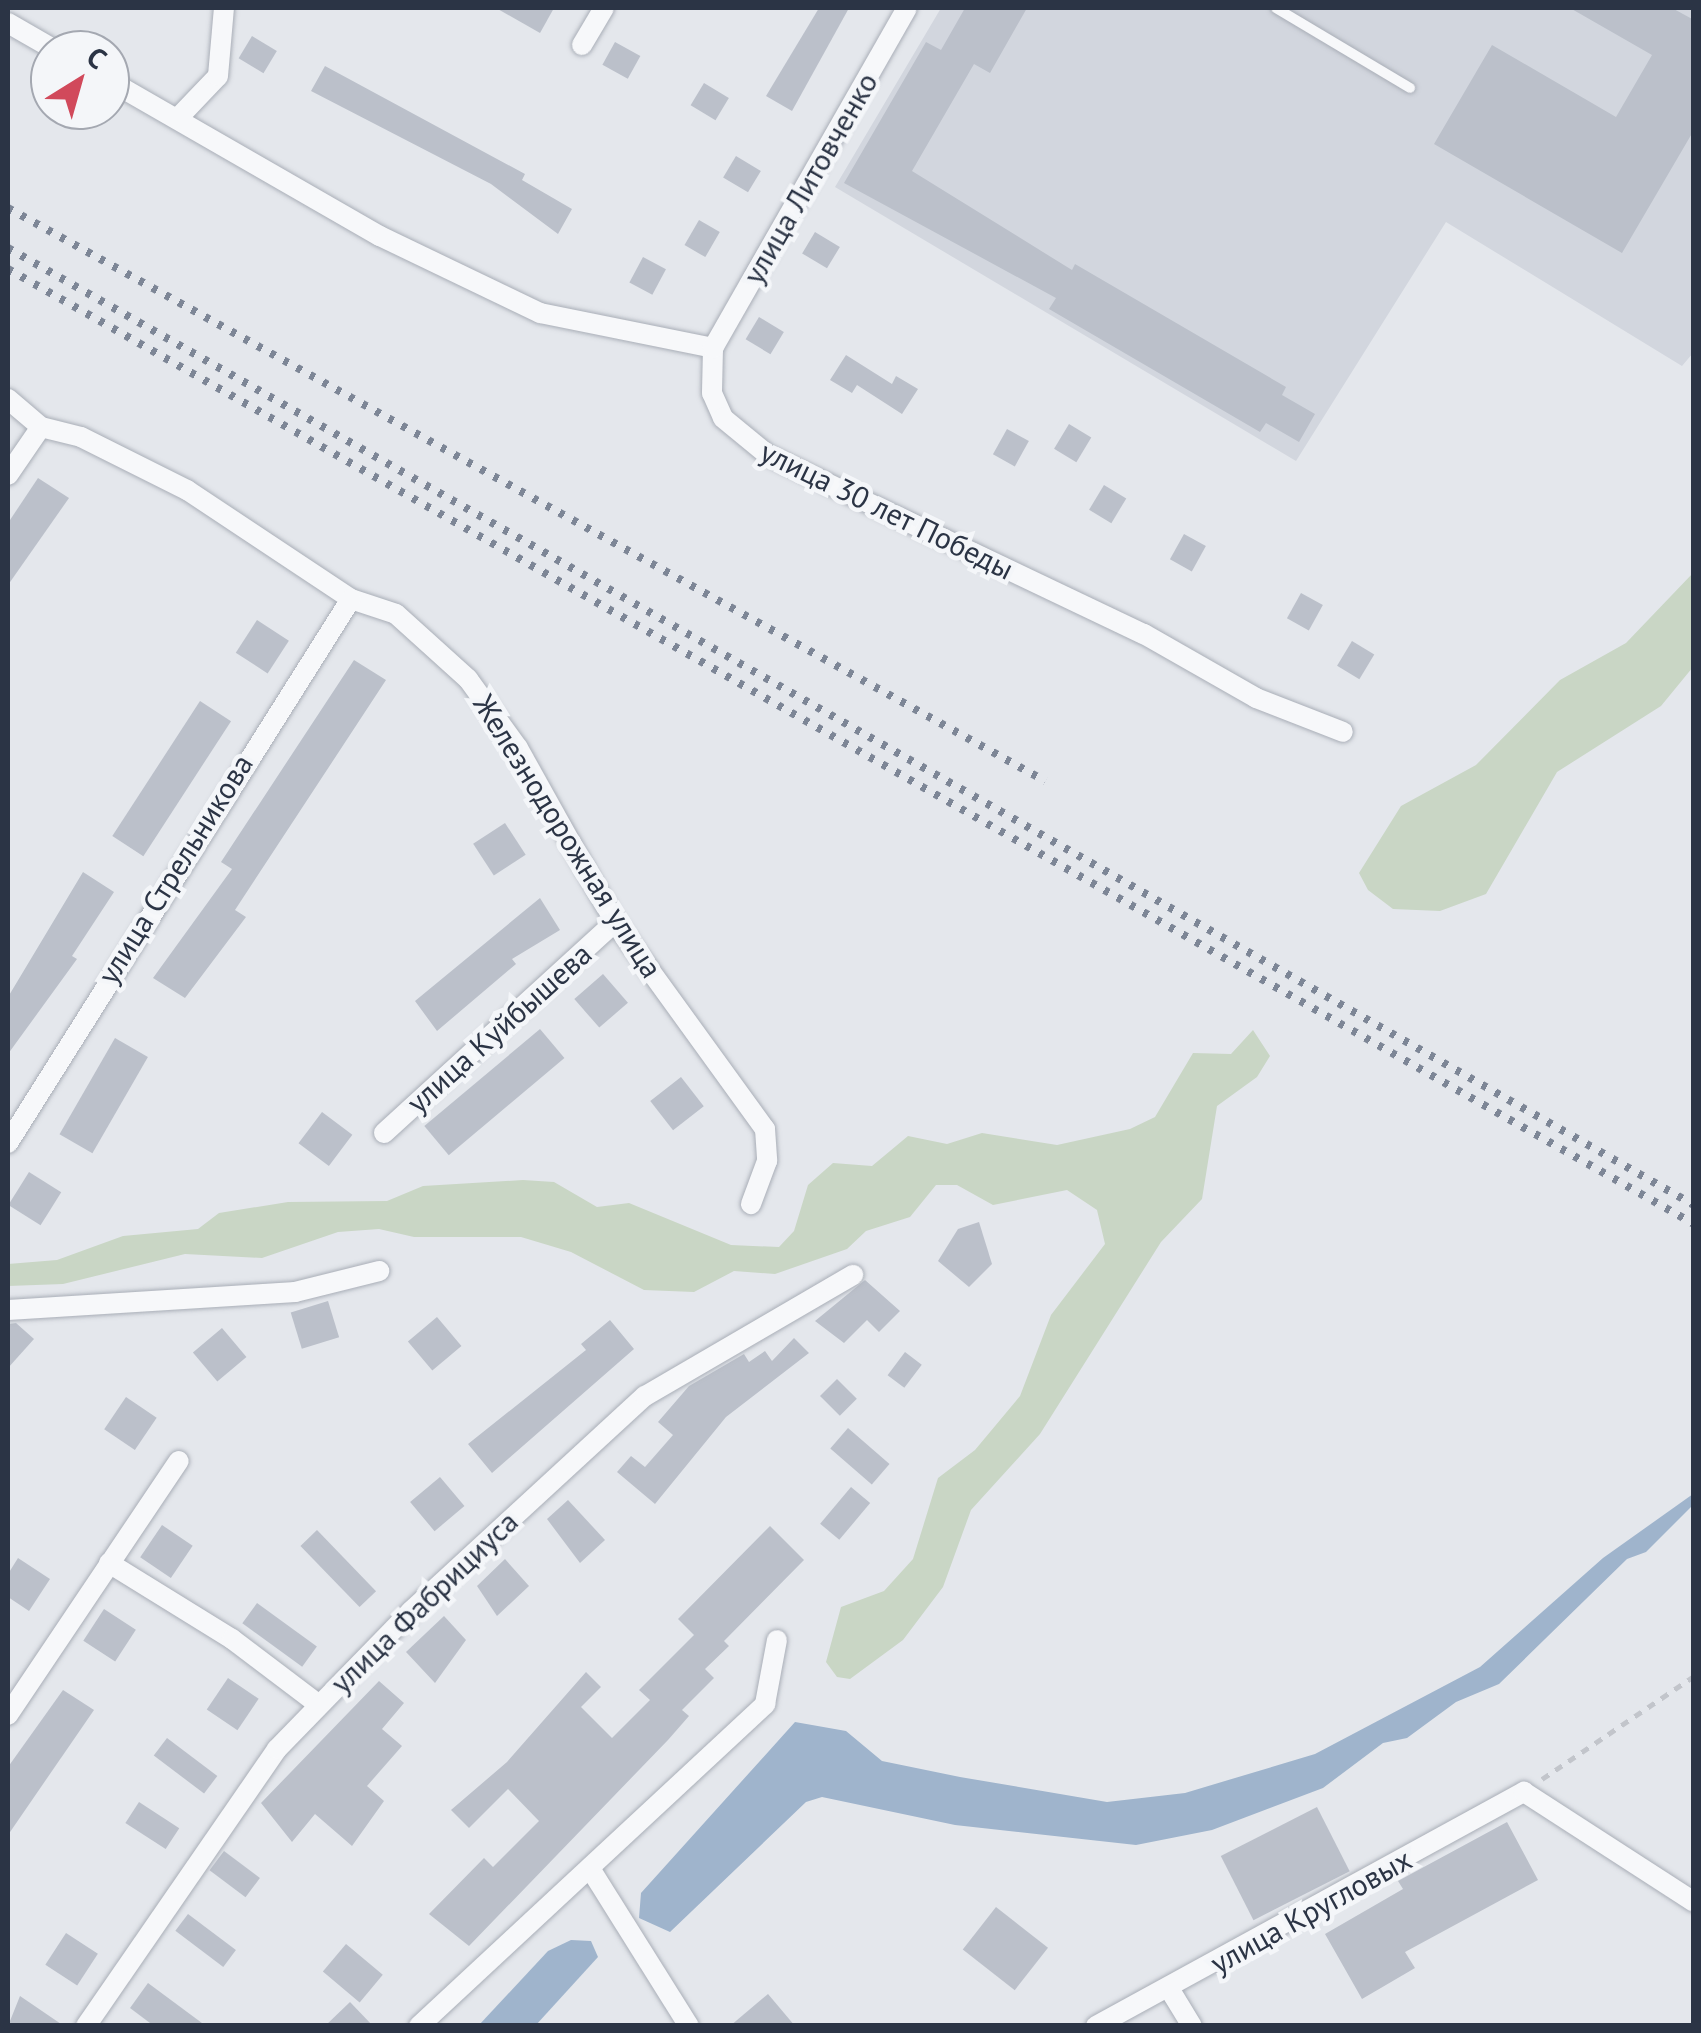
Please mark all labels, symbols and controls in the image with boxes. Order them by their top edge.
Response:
north arrow [30,30,130,130]
text: С [80,38,115,77]
street label: улица Литовченко [735,66,885,290]
street label: улица 30 лет Победы [754,433,1020,587]
street label: Железнодорожная улица [466,688,670,984]
street label: улица Стрельникова [90,748,260,990]
street label: улица Куйбышева [399,936,599,1120]
street label: улица Фабрициуса [323,1503,525,1701]
street label: улица Кругловых [1204,1841,1418,1981]

